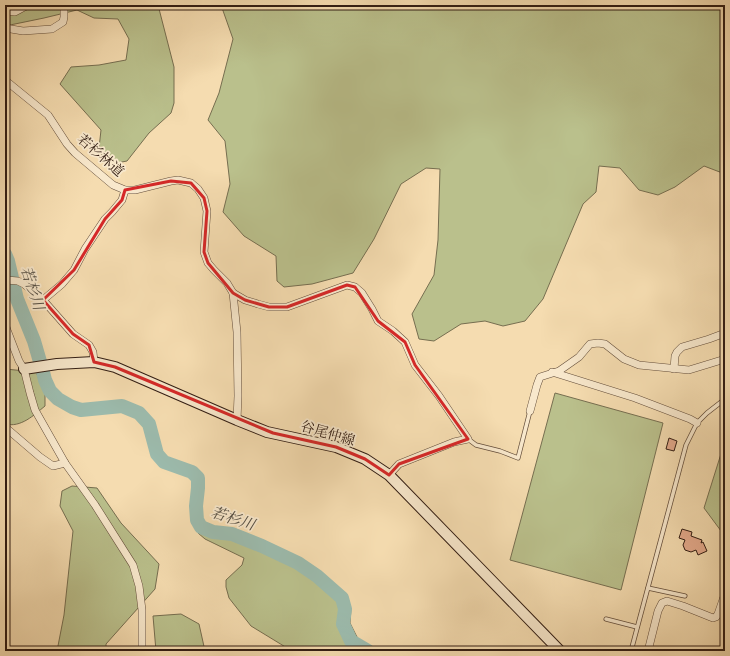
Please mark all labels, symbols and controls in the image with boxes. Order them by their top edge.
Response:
street label: 若杉林道 [73,129,129,181]
water label: 若杉川 [16,263,51,315]
street label: 谷尾仲線 [298,416,358,450]
water label: 若杉川 [208,501,260,536]

